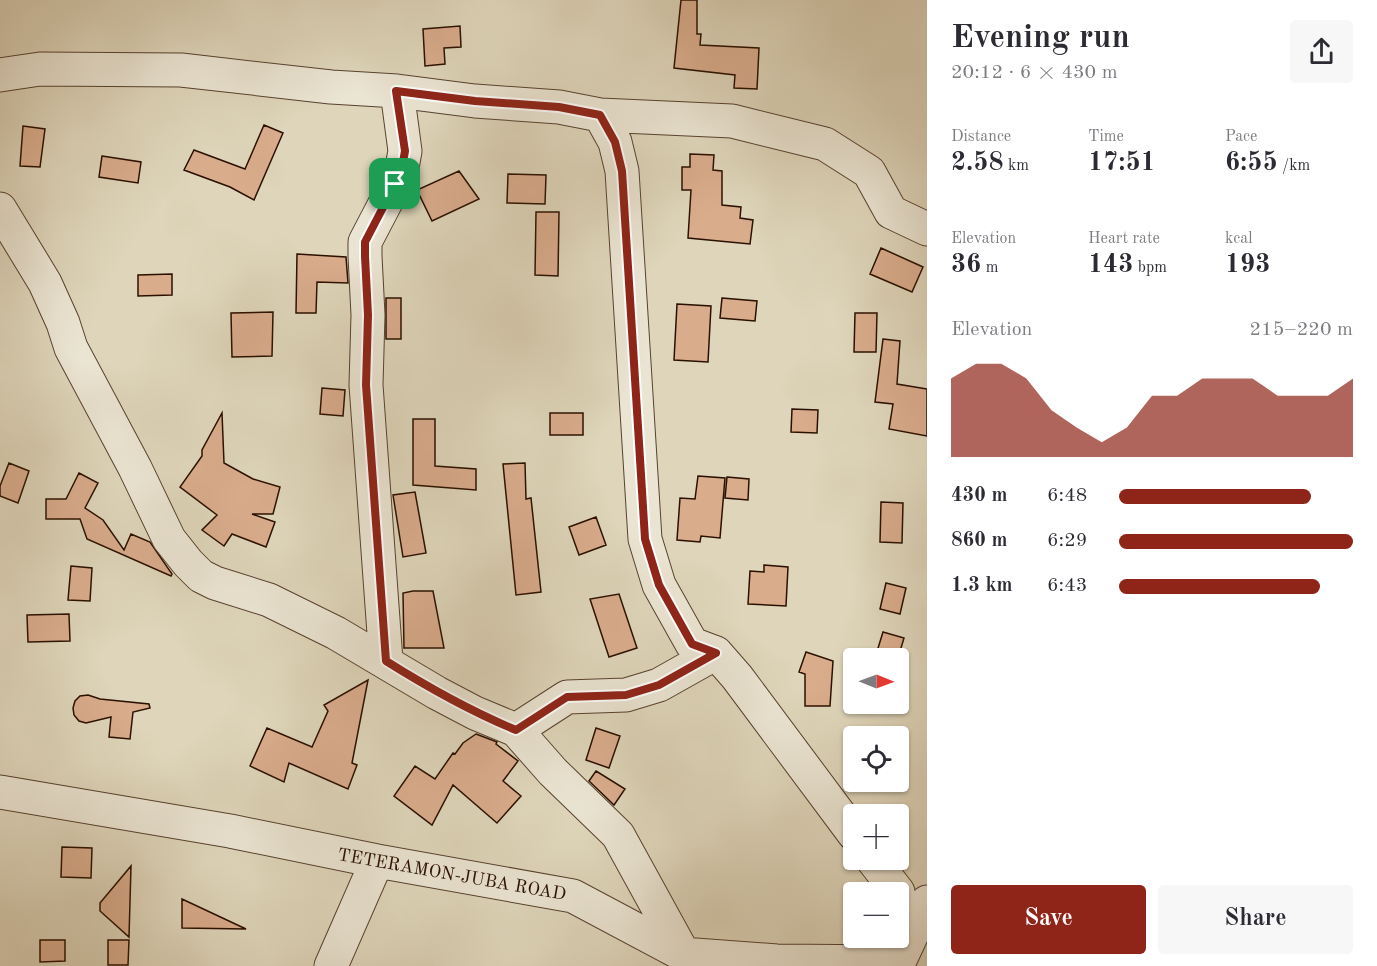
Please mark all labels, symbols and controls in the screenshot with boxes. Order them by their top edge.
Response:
button: share [1290,20,1353,83]
text: Evening run [951,22,1130,55]
text: 20:12 · 6 × 430 m [951,63,1118,83]
text: Distance [951,129,1011,145]
text: Time [1088,129,1124,145]
text: Pace [1225,129,1257,145]
text: 2.58 [951,150,1004,176]
text: 17:51 [1088,150,1156,176]
text: 6:55 [1225,150,1278,176]
pin [369,158,420,209]
text: km [1004,158,1029,174]
text: /km [1278,158,1310,174]
icon: arrive [378,167,411,200]
text: Elevation [951,231,1016,247]
text: Heart rate [1088,231,1160,247]
text: kcal [1225,231,1253,247]
text: 36 [951,252,981,278]
text: 143 [1088,252,1133,278]
text: 193 [1225,252,1270,278]
text: m [981,260,998,276]
text: bpm [1133,260,1167,276]
text: Elevation [951,320,1032,340]
text: 215–220 m [1250,320,1353,340]
text: 430 m [951,486,1007,506]
text: 6:48 [1047,486,1087,506]
text: 860 m [951,531,1007,551]
text: 6:29 [1047,531,1087,551]
text: 1.3 km [951,576,1013,596]
text: 6:43 [1047,576,1087,596]
north arrow [843,648,909,714]
map controls [843,648,909,948]
button: locate [843,726,909,792]
button: + [843,804,909,870]
street label: TETERAMON-JUBA ROAD [336,846,568,904]
button: − [843,882,909,948]
button: Save [951,885,1146,954]
button: Share [1158,885,1353,954]

